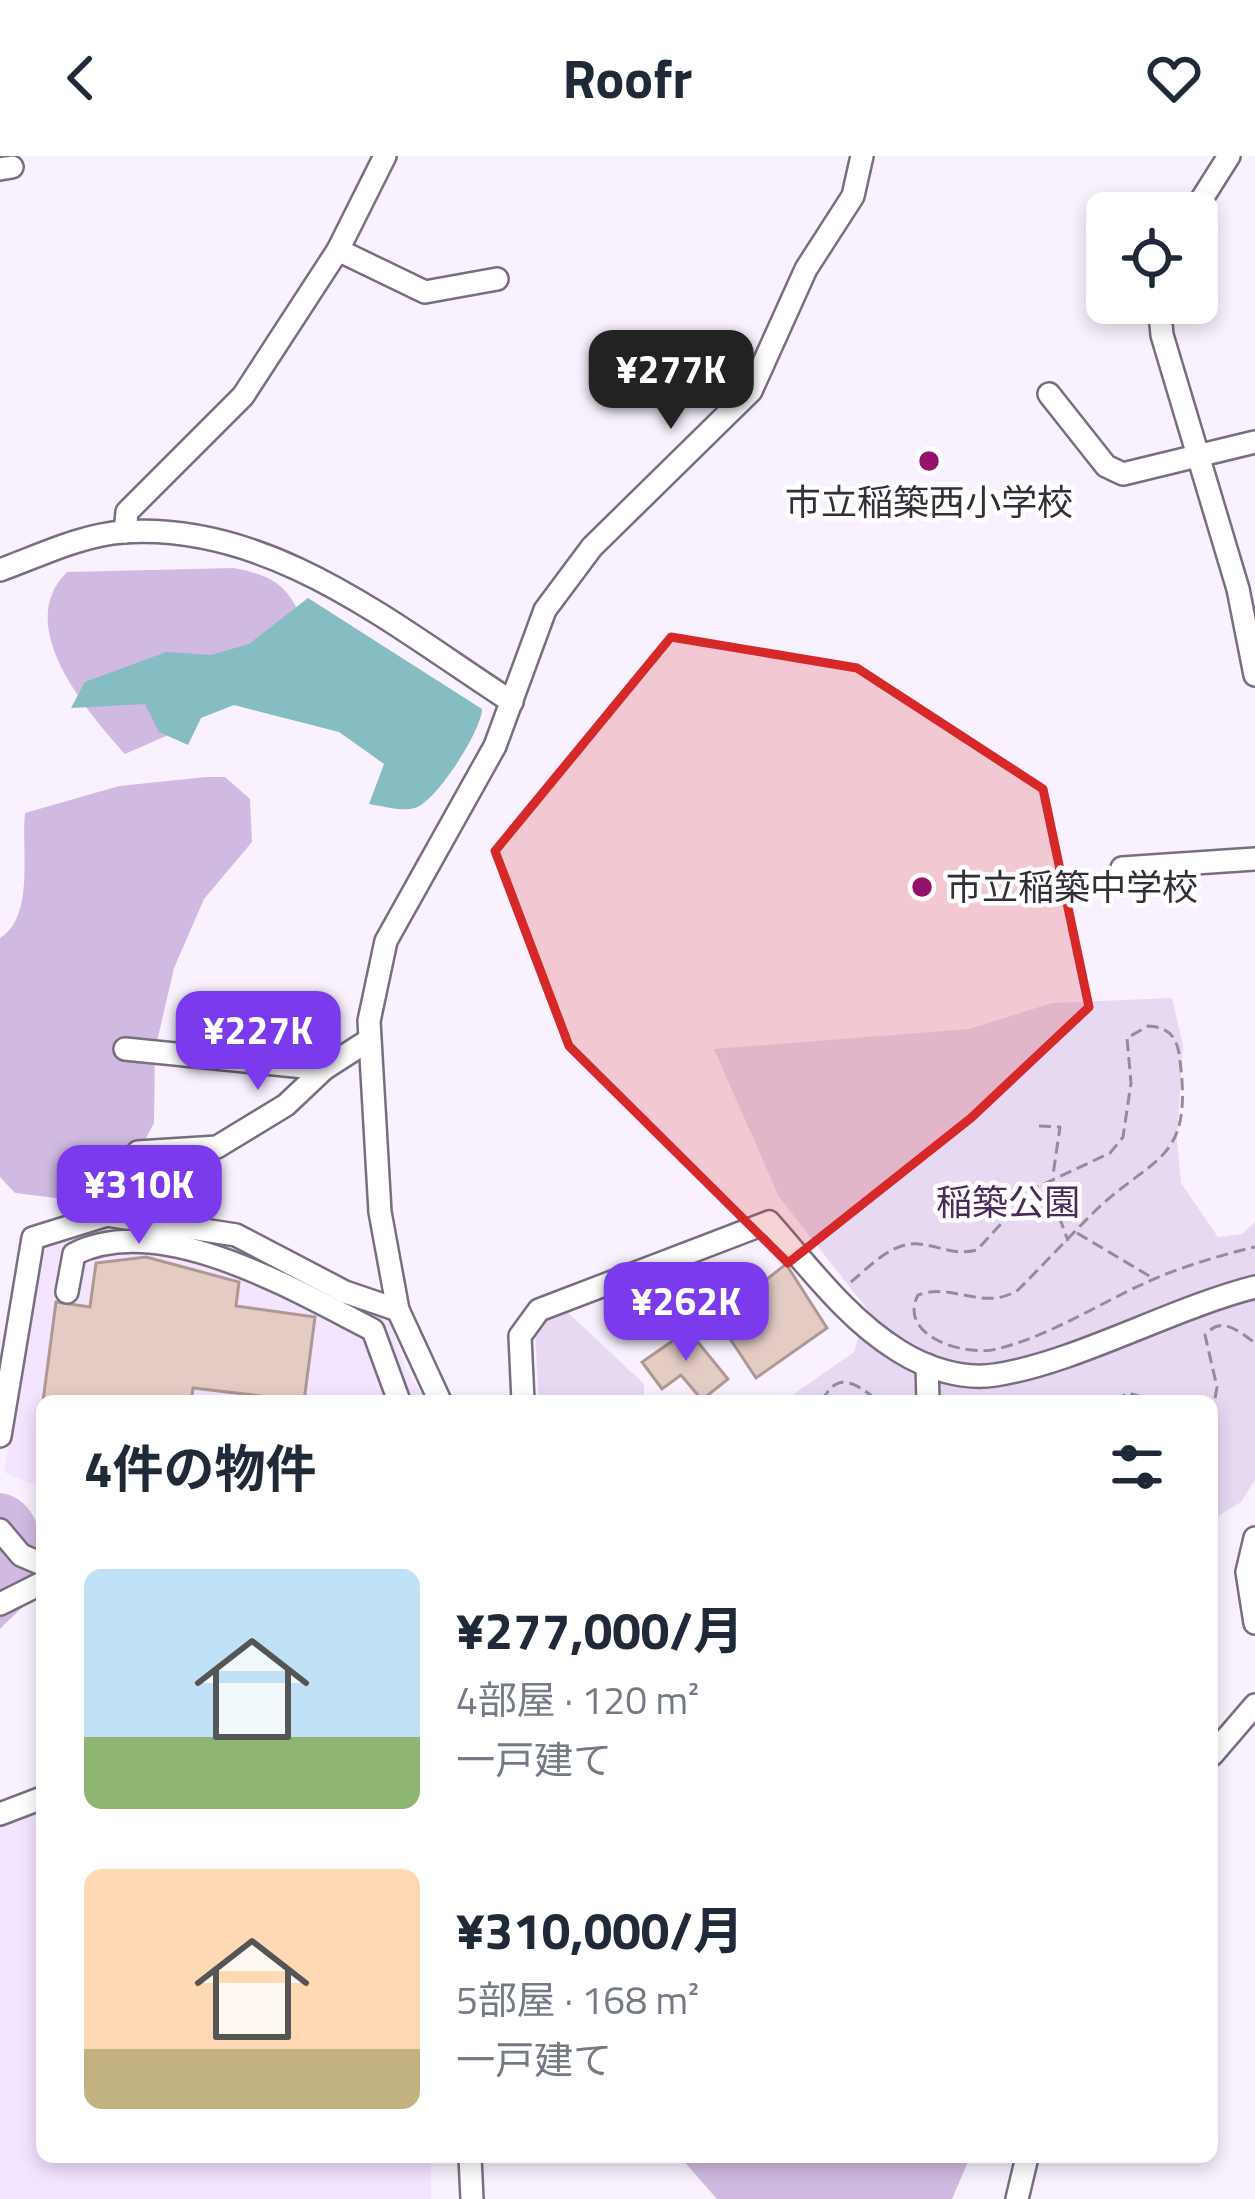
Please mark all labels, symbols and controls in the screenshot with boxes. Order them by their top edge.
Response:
text: Roofr [563,37,692,119]
icon: back [48,45,114,111]
icon: heart [1141,45,1207,111]
map controls [1086,192,1218,324]
button: locate [1086,192,1218,324]
pin: ¥277K [587,330,755,432]
text: ¥277K [616,339,726,398]
marker: 市立稲築西小学校 [916,448,942,474]
place label: 市立稲築西小学校 [785,474,1073,529]
place label: 市立稲築中学校 [946,859,1198,914]
marker: 市立稲築中学校 [909,874,935,900]
pin: ¥227K [174,991,342,1093]
text: ¥227K [203,1000,313,1059]
pin: ¥310K [55,1145,223,1247]
text: ¥310K [84,1154,194,1213]
park label: 稲築公園 [936,1174,1080,1229]
pin: ¥262K [602,1262,770,1364]
text: ¥262K [631,1271,741,1330]
text: 4件の物件 [84,1429,317,1507]
icon: filters [1104,1434,1170,1500]
text: ¥277,000/月 [456,1591,744,1669]
icon: home [180,1617,324,1761]
text: 4部屋 · 120 m² [456,1670,699,1729]
text: 一戸建て [456,1730,612,1789]
text: ¥310,000/月 [456,1891,744,1969]
icon: home [180,1917,324,2061]
text: 5部屋 · 168 m² [456,1970,699,2029]
text: 一戸建て [456,2030,612,2089]

